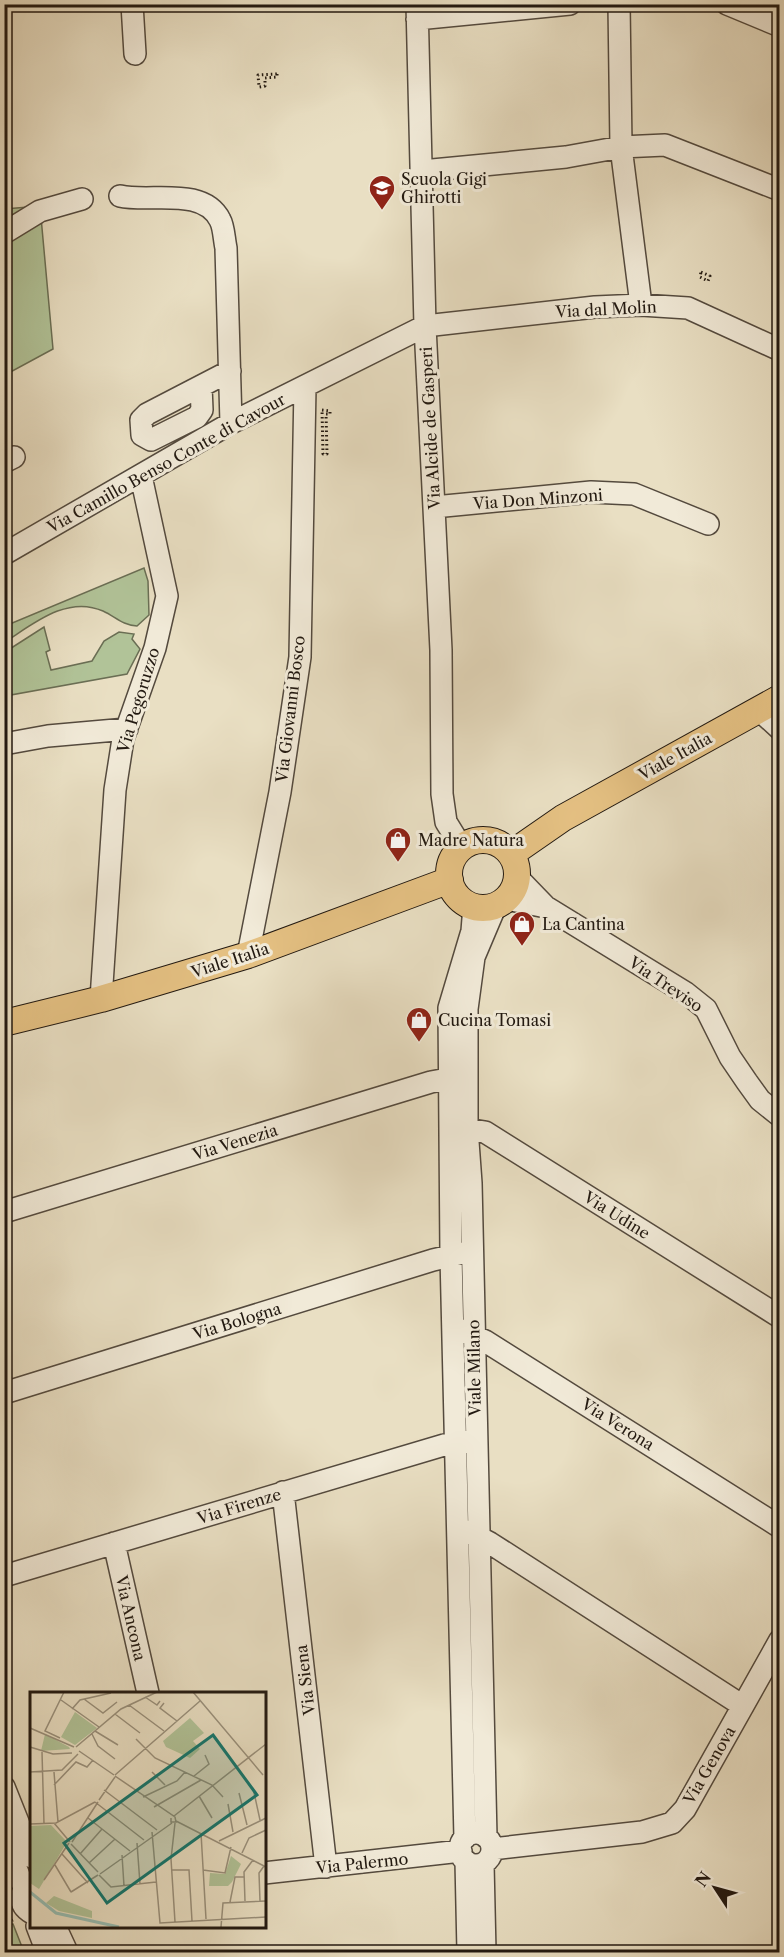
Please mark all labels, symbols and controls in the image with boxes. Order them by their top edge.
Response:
place label: Scuola Gigi Ghirotti [401,169,487,207]
school or university icon: Scuola Gigi Ghirotti [367,173,397,211]
street label: Via dal Molin [554,296,657,322]
street label: Via Alcide de Gasperi [416,346,444,511]
street label: Via Camillo Benso Conte di Cavour [43,389,289,537]
street label: Via Don Minzoni [471,484,604,514]
street label: Via Giovanni Bosco [271,634,309,785]
street label: Via Pegoruzzo [112,645,164,756]
street label: Viale Italia [634,727,716,785]
shop icon: Madre Natura [383,825,413,863]
place label: Madre Natura [418,830,524,850]
shop icon: La Cantina [507,909,537,947]
place label: La Cantina [542,914,625,934]
street label: Viale Italia [188,938,272,982]
street label: Via Treviso [624,951,707,1016]
shop icon: Cucina Tomasi [404,1005,434,1043]
place label: Cucina Tomasi [438,1010,551,1030]
street label: Via Venezia [189,1119,281,1165]
street label: Via Udine [579,1186,654,1243]
street label: Via Bologna [189,1298,284,1344]
street label: Viale Milano [463,1319,485,1418]
street label: Via Verona [577,1393,659,1455]
street label: Via Firenze [194,1484,283,1529]
street label: Via Ancona [111,1572,151,1663]
street label: Via Siena [291,1643,319,1717]
inset map [30,1692,266,1927]
street label: Via Genova [678,1722,740,1808]
street label: Via Palermo [314,1848,409,1878]
north arrow [685,1858,745,1918]
text: N [691,1868,715,1891]

